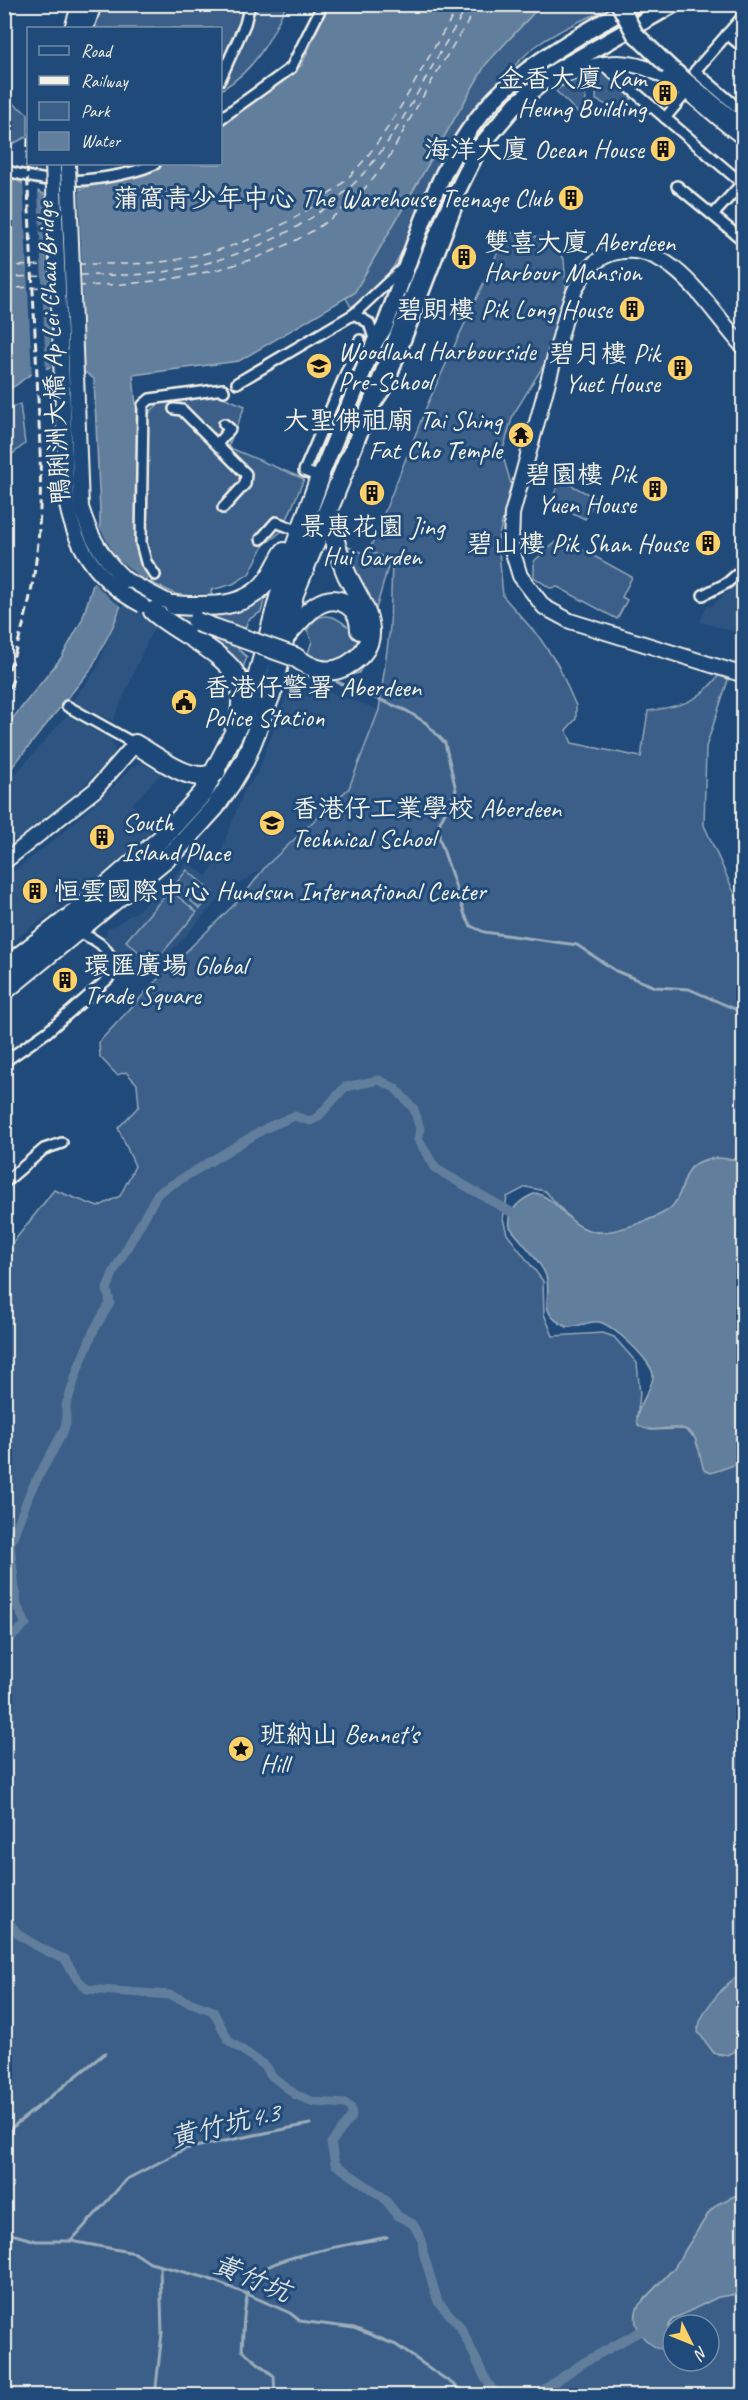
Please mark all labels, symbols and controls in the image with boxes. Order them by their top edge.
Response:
legend [27,27,222,165]
text: Road [81,40,114,62]
place label: 金香大廈 Kam Heung Building [498,62,648,125]
text: Railway [81,70,129,92]
building icon: 金香大廈 Kam Heung Building [650,78,680,108]
text: Park [81,100,111,122]
text: Water [81,130,122,152]
place label: 海洋大廈 Ocean House [424,133,646,166]
building icon: 海洋大廈 Ocean House [648,134,678,164]
place label: 蒲窩青少年中心 The Warehouse Teenage Club [113,182,554,215]
building icon: 蒲窩青少年中心 The Warehouse Teenage Club [556,183,586,213]
street label: 鴨脷洲大橋 Ap Lei Chau Bridge [28,199,77,505]
place label: 雙喜大廈 Aberdeen Harbour Mansion [484,226,677,289]
building icon: 雙喜大廈 Aberdeen Harbour Mansion [449,242,479,272]
place label: 碧朗樓 Pik Long House [396,293,614,326]
building icon: 碧朗樓 Pik Long House [617,294,647,324]
place label: Woodland Harbourside Pre-School [338,335,537,398]
place label: 碧月樓 Pik Yuet House [549,337,663,400]
school or university icon: Woodland Harbourside Pre-School [304,351,334,381]
building icon: 碧月樓 Pik Yuet House [665,353,695,383]
place label: 大聖佛祖廟 Tai Shing Fat Cho Temple [283,404,505,467]
temple icon: 大聖佛祖廟 Tai Shing Fat Cho Temple [506,420,536,450]
place label: 碧園樓 Pik Yuen House [525,458,639,521]
building icon: 碧園樓 Pik Yuen House [640,474,670,504]
building icon: 景惠花園 Jing Hui Garden [357,478,387,508]
place label: 景惠花園 Jing Hui Garden [300,510,446,573]
place label: 碧山樓 Pik Shan House [467,527,690,560]
building icon: 碧山樓 Pik Shan House [693,528,723,558]
place label: 香港仔警署 Aberdeen Police Station [204,671,423,734]
public building icon: 香港仔警署 Aberdeen Police Station [169,687,199,717]
place label: 香港仔工業學校 Aberdeen Technical School [292,792,563,855]
place label: South Island Place [122,806,232,869]
school or university icon: 香港仔工業學校 Aberdeen Technical School [257,808,287,838]
building icon: South Island Place [87,822,117,852]
place label: 恒雲國際中心 Hundsun International Center [54,875,487,908]
building icon: 恒雲國際中心 Hundsun International Center [20,876,50,906]
place label: 環匯廣場 Global Trade Square [84,949,252,1012]
building icon: 環匯廣場 Global Trade Square [50,965,80,995]
place label: 班納山 Bennet's Hill [260,1718,421,1781]
place icon: 班納山 Bennet's Hill [226,1734,256,1764]
water label: 黃竹坑4.3 [166,2094,286,2155]
water label: 黃竹坑 [208,2247,299,2311]
north arrow [661,2313,721,2373]
text: N [688,2342,712,2365]

